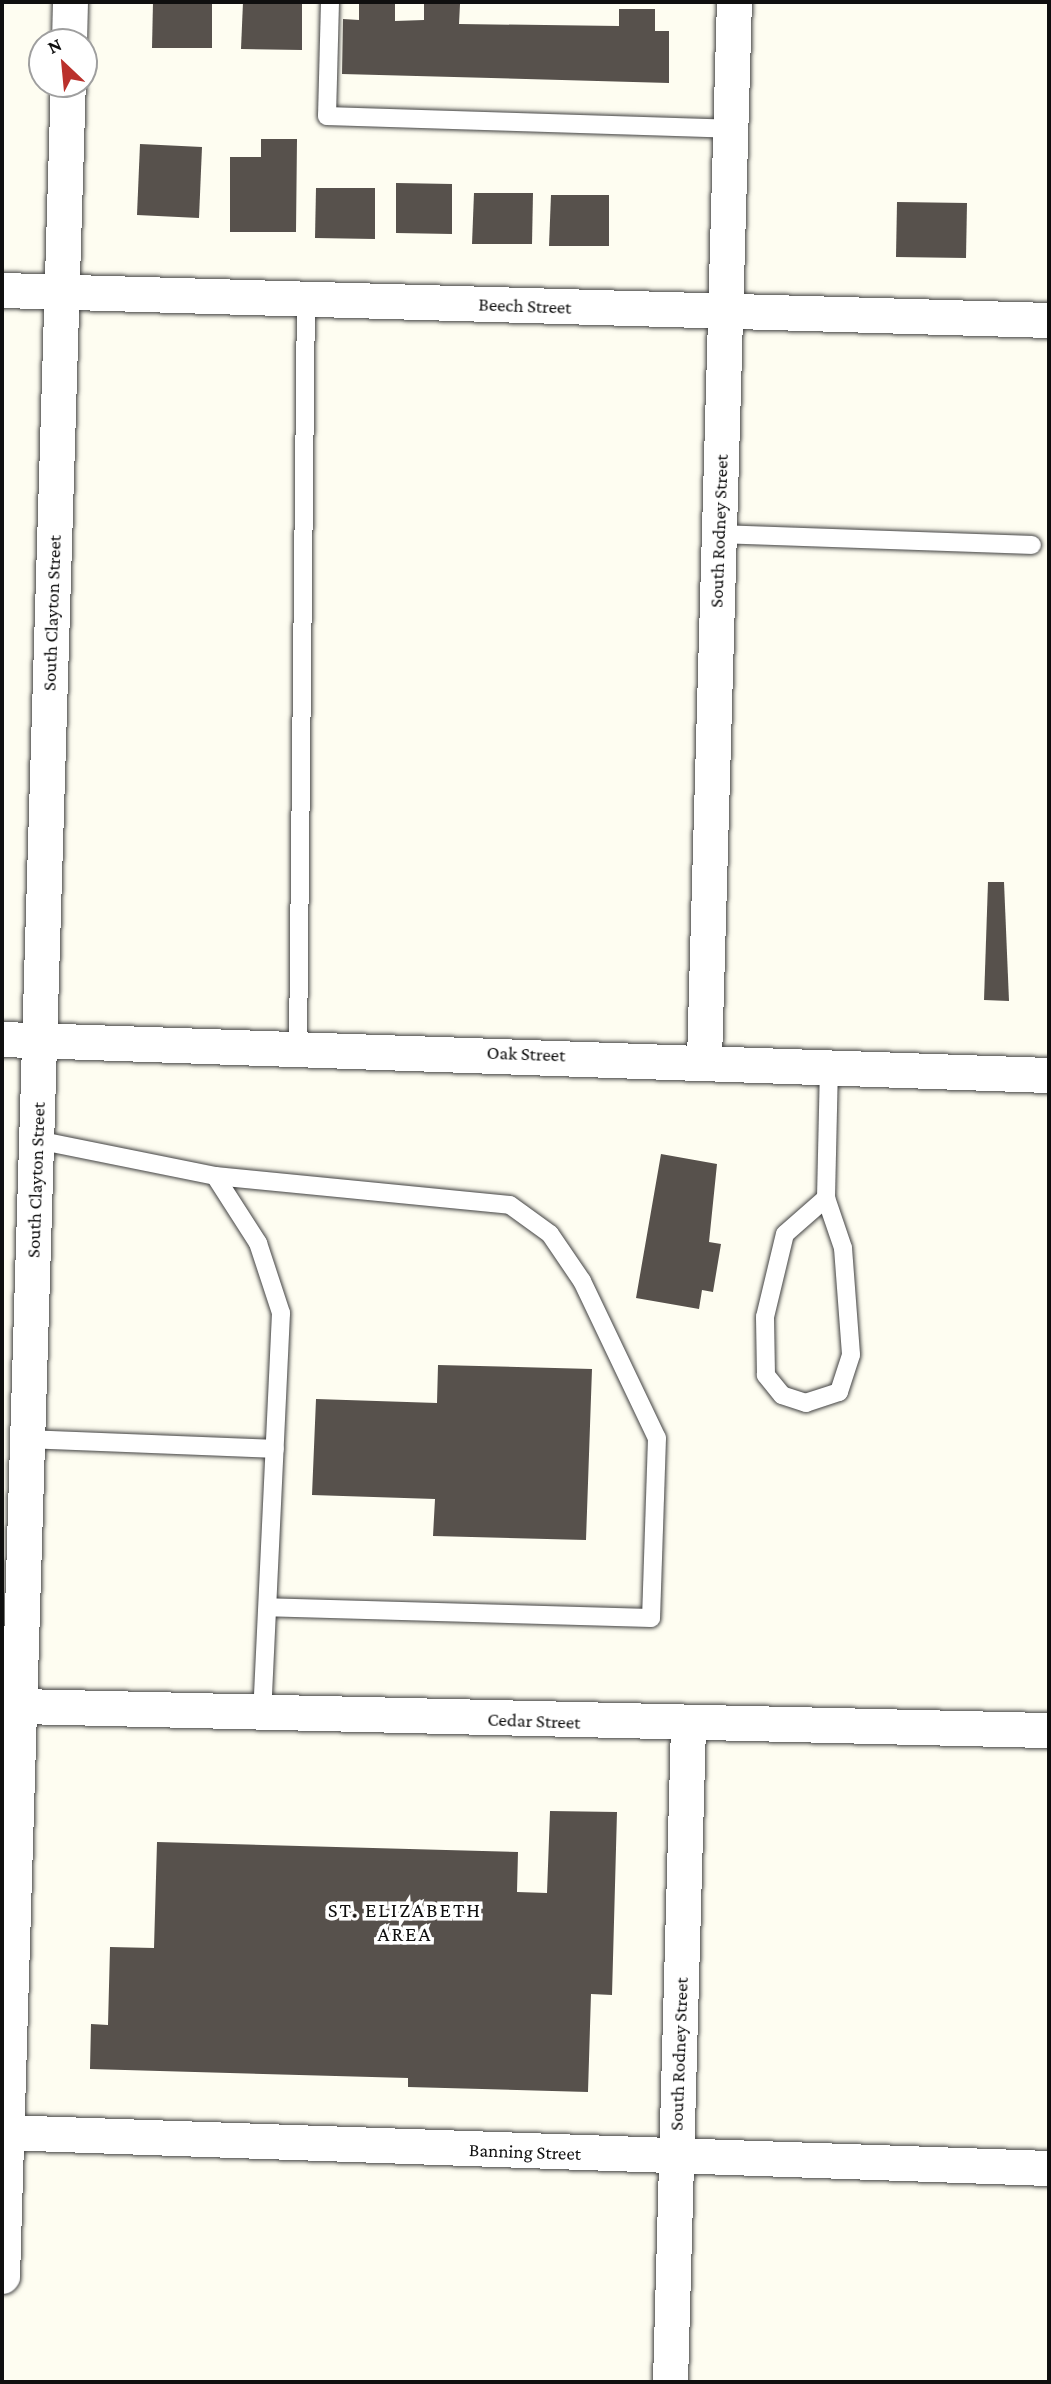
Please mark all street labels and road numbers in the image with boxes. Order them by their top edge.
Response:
street label: Beech Street [478,293,572,319]
street label: South Rodney Street [705,454,733,608]
street label: South Clayton Street [38,535,66,691]
street label: Oak Street [486,1041,566,1067]
street label: South Clayton Street [22,1102,50,1258]
street label: Cedar Street [487,1708,581,1734]
street label: South Rodney Street [665,1977,693,2131]
street label: Banning Street [469,2139,581,2165]

